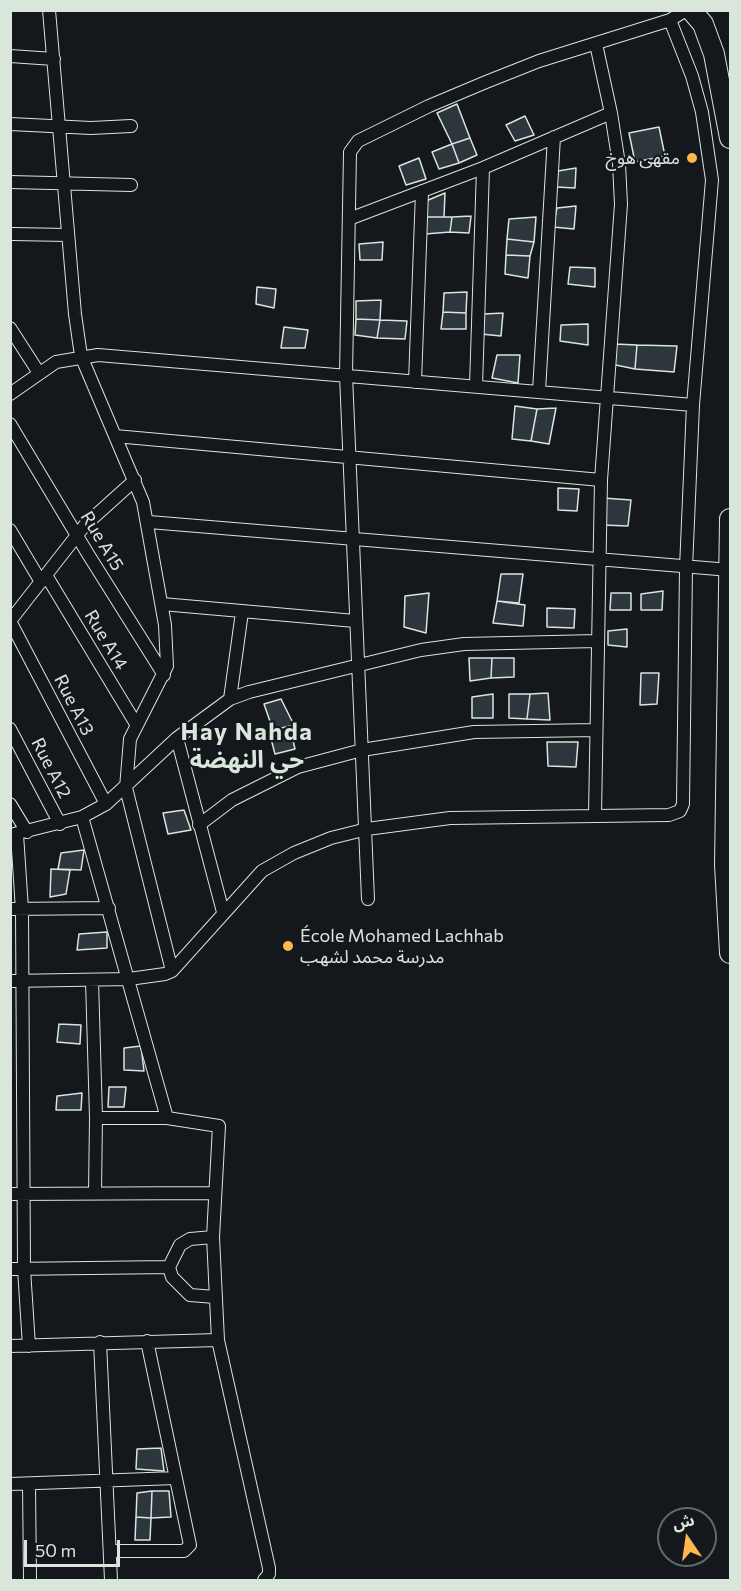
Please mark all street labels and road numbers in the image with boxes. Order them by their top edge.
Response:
street label: Rue A15 [76,507,128,575]
street label: Rue A14 [80,606,132,674]
street label: Rue A13 [50,671,98,739]
street label: Rue A12 [27,734,75,802]

